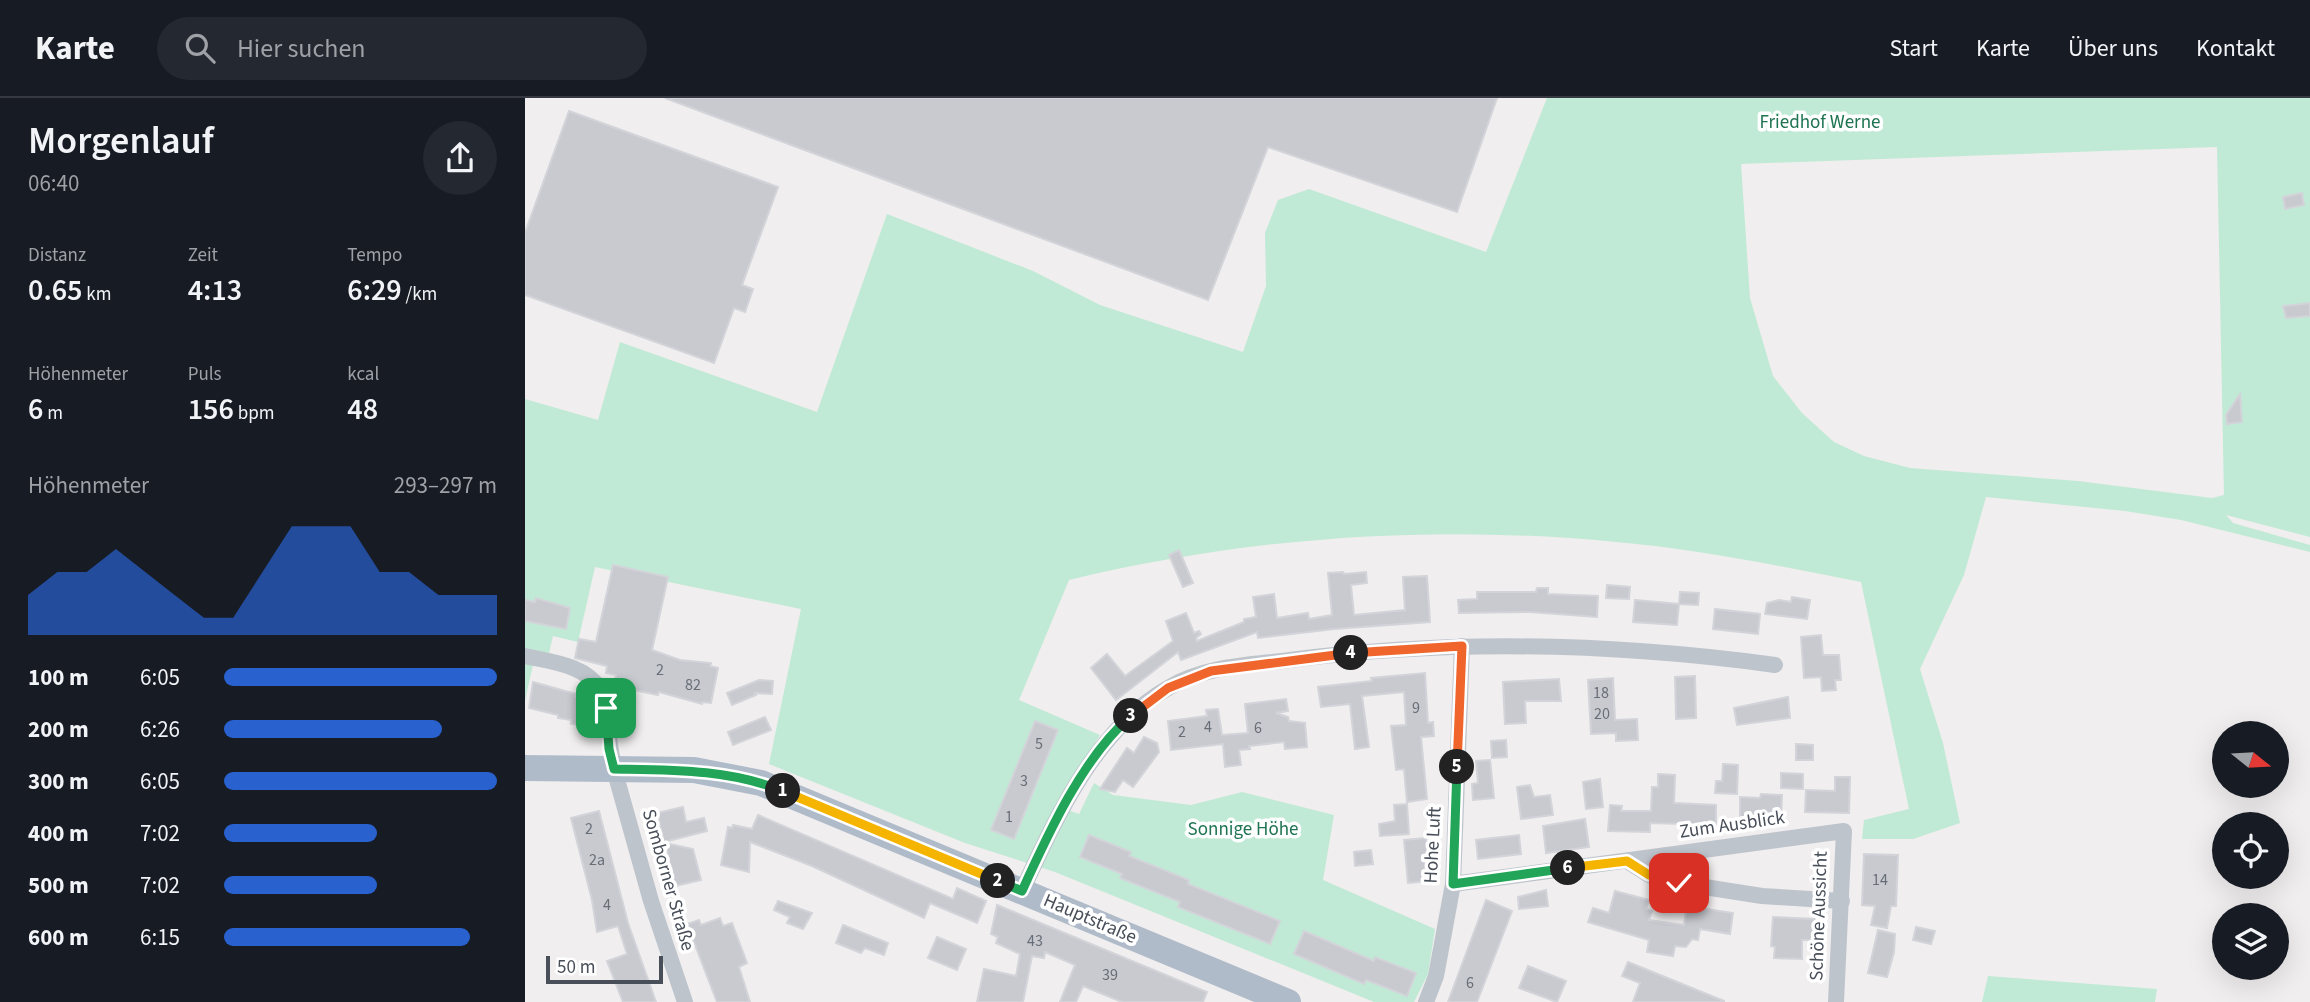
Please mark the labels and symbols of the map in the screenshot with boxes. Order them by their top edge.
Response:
park label: Friedhof Werne [1760,109,1880,136]
pin: 4 [1333,636,1369,670]
house number: 2 [656,659,664,681]
house number: 82 [685,674,701,696]
pin [576,678,636,738]
house number: 18 [1593,682,1609,704]
house number: 9 [1412,697,1420,719]
pin: 3 [1113,698,1149,734]
house number: 20 [1594,703,1610,725]
house number: 4 [1204,716,1212,738]
house number: 6 [1254,717,1262,739]
house number: 2 [1178,721,1186,743]
north arrow [2212,721,2289,798]
house number: 5 [1035,733,1043,755]
pin: 5 [1439,750,1475,784]
house number: 3 [1020,770,1028,792]
pin: 1 [765,774,801,808]
street label: Zum Ausblick [1677,804,1787,846]
street label: Hohe Luft [1418,805,1449,884]
street label: Somborner Straße [635,806,701,954]
house number: 1 [1005,806,1013,828]
park label: Sonnige Höhe [1188,816,1298,843]
house number: 2 [585,818,593,840]
house number: 2a [589,849,605,871]
pin: 6 [1551,850,1585,886]
street label: Schöne Aussicht [1803,850,1835,981]
pin [1649,853,1709,913]
pin: 2 [981,864,1015,898]
house number: 14 [1872,869,1888,891]
street label: Hauptstraße [1039,887,1141,951]
house number: 4 [603,894,611,916]
house number: 43 [1027,930,1043,952]
scale bar [546,953,663,985]
house number: 39 [1102,964,1118,986]
house number: 6 [1466,972,1474,994]

